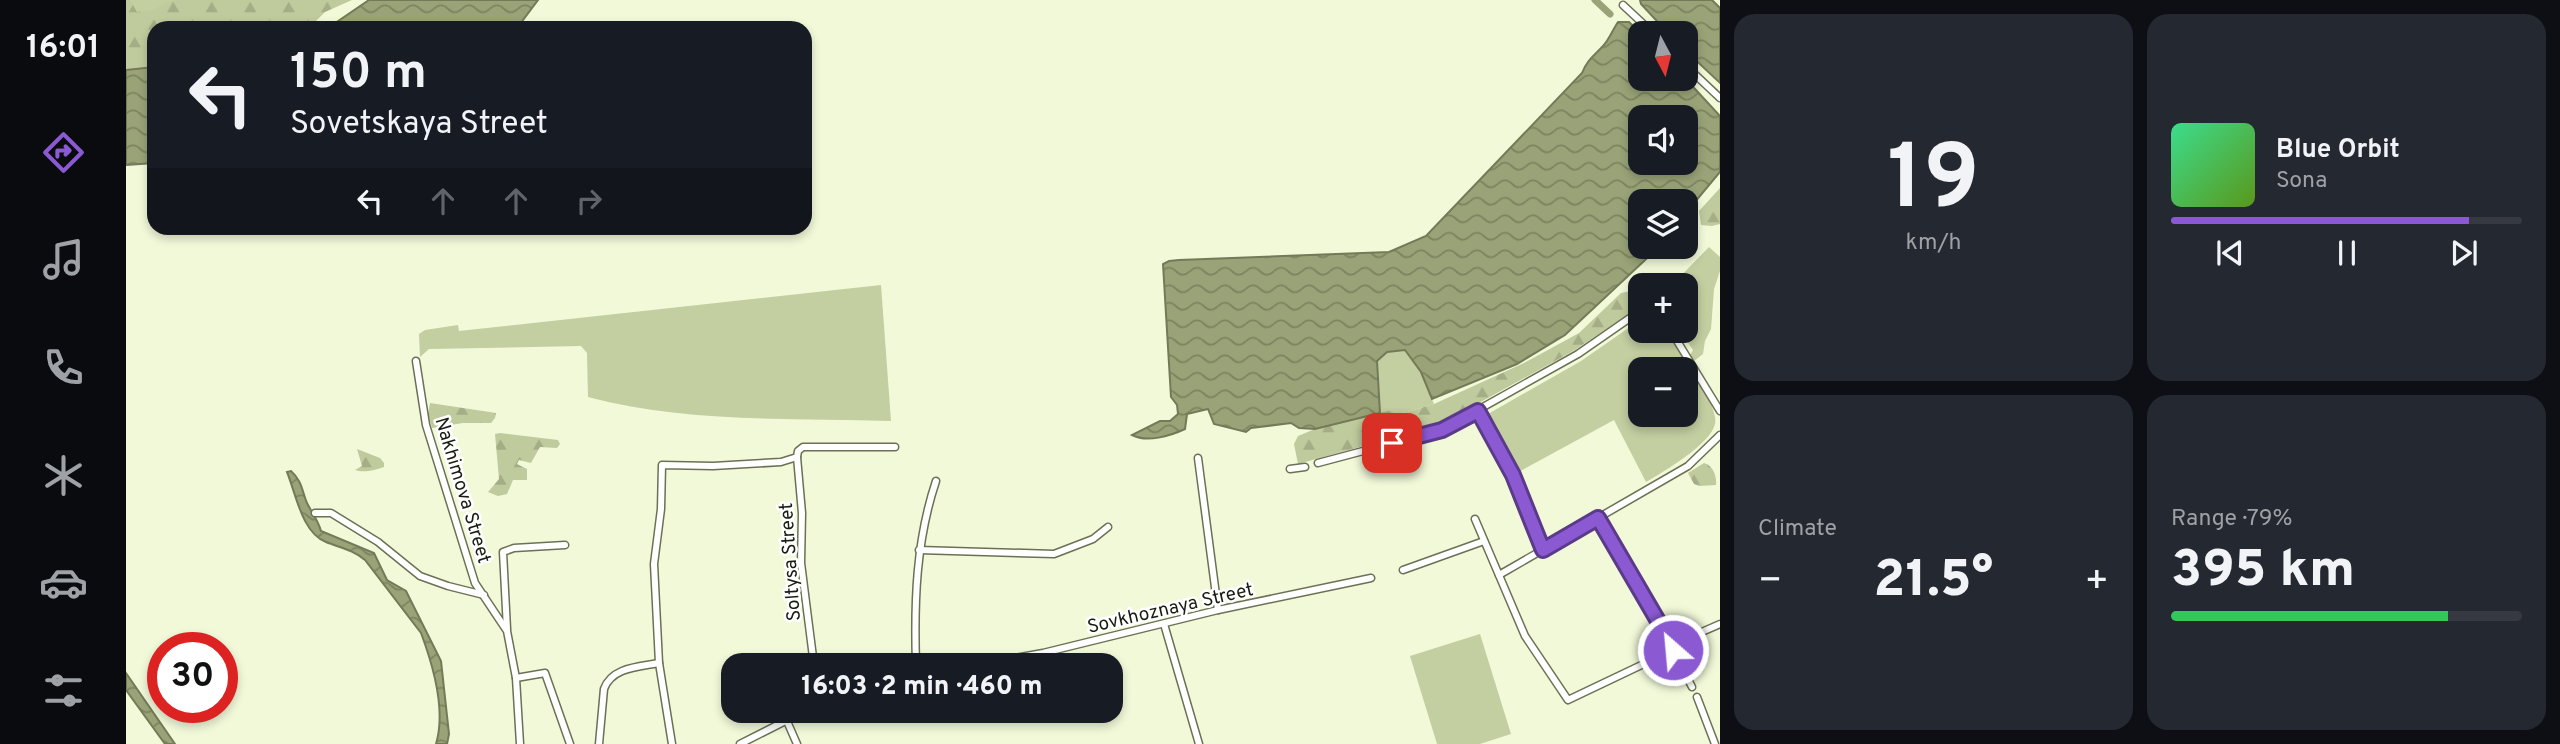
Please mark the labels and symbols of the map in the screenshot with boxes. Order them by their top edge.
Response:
north arrow [1628,21,1698,91]
pin [1362,413,1422,473]
street label: Nakhimova Street [428,415,496,567]
street label: Soltysa Street [775,502,807,622]
street label: Sovkhoznaya Street [1085,578,1256,640]
position arrow [1636,613,1710,687]
speed limit sign: 30 [147,632,238,723]

